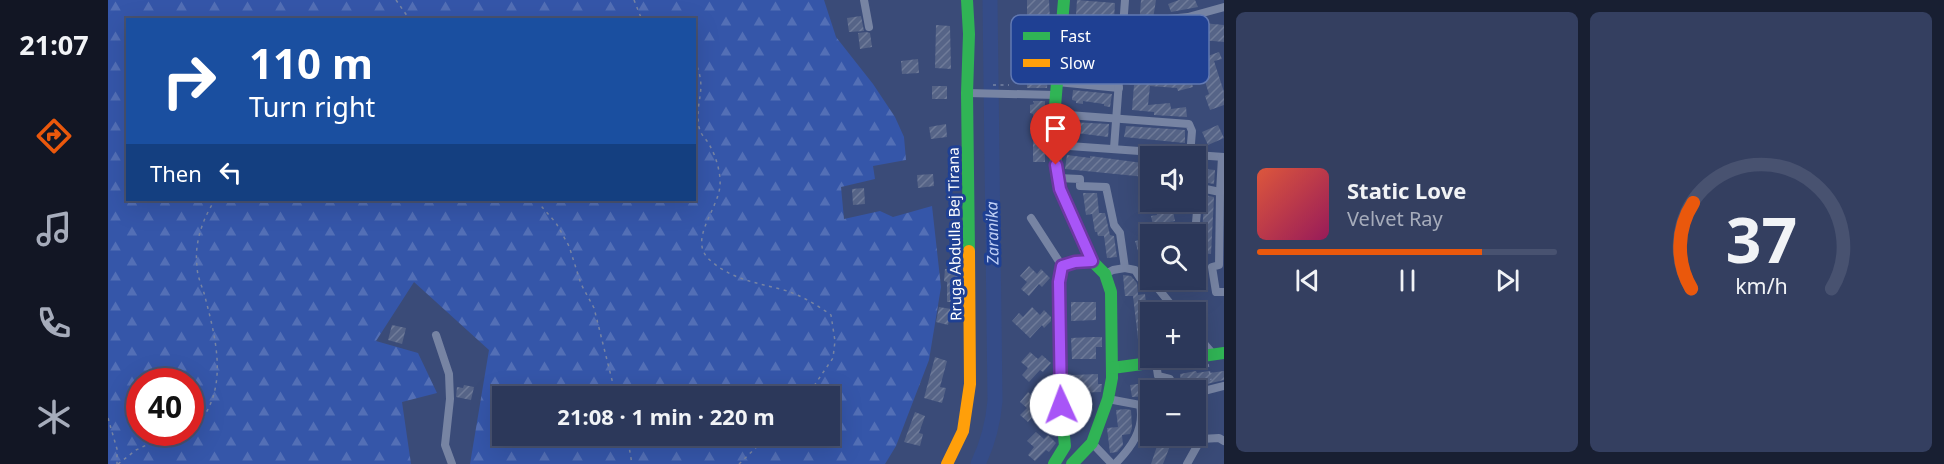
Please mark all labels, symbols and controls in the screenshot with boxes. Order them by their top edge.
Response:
legend [1011,15,1209,84]
text: Fast [1060,25,1091,47]
text: 21:07 [19,26,89,63]
text: 110 m [249,34,373,91]
icon: right [150,42,228,120]
text: Slow [1060,52,1095,74]
text: Turn right [249,88,375,125]
pin [1030,103,1081,165]
icon: arrive [1039,112,1072,145]
icon: directions [33,115,75,157]
map controls [1140,146,1206,446]
button: sound [1140,146,1206,212]
street label: Rruga Abdulla Bej Tirana [942,147,966,321]
icon: left [214,156,247,189]
text: Then [150,158,202,188]
text: Static Love [1347,175,1466,205]
text: 37 [1725,196,1797,281]
water label: Zaranika [980,201,1004,266]
text: Velvet Ray [1347,205,1443,232]
icon: music [33,208,75,250]
button: search [1140,224,1206,290]
icon: previous [1291,264,1324,297]
icon: pause [1391,264,1424,297]
icon: next [1491,264,1524,297]
text: km/h [1735,271,1787,300]
icon: phone [33,302,75,344]
button: + [1140,302,1206,368]
speed limit sign: 40 [126,368,204,446]
position arrow [1029,373,1093,437]
button: − [1140,380,1206,446]
icon: climate [33,396,75,438]
text: 21:08 · 1 min · 220 m [557,401,775,431]

